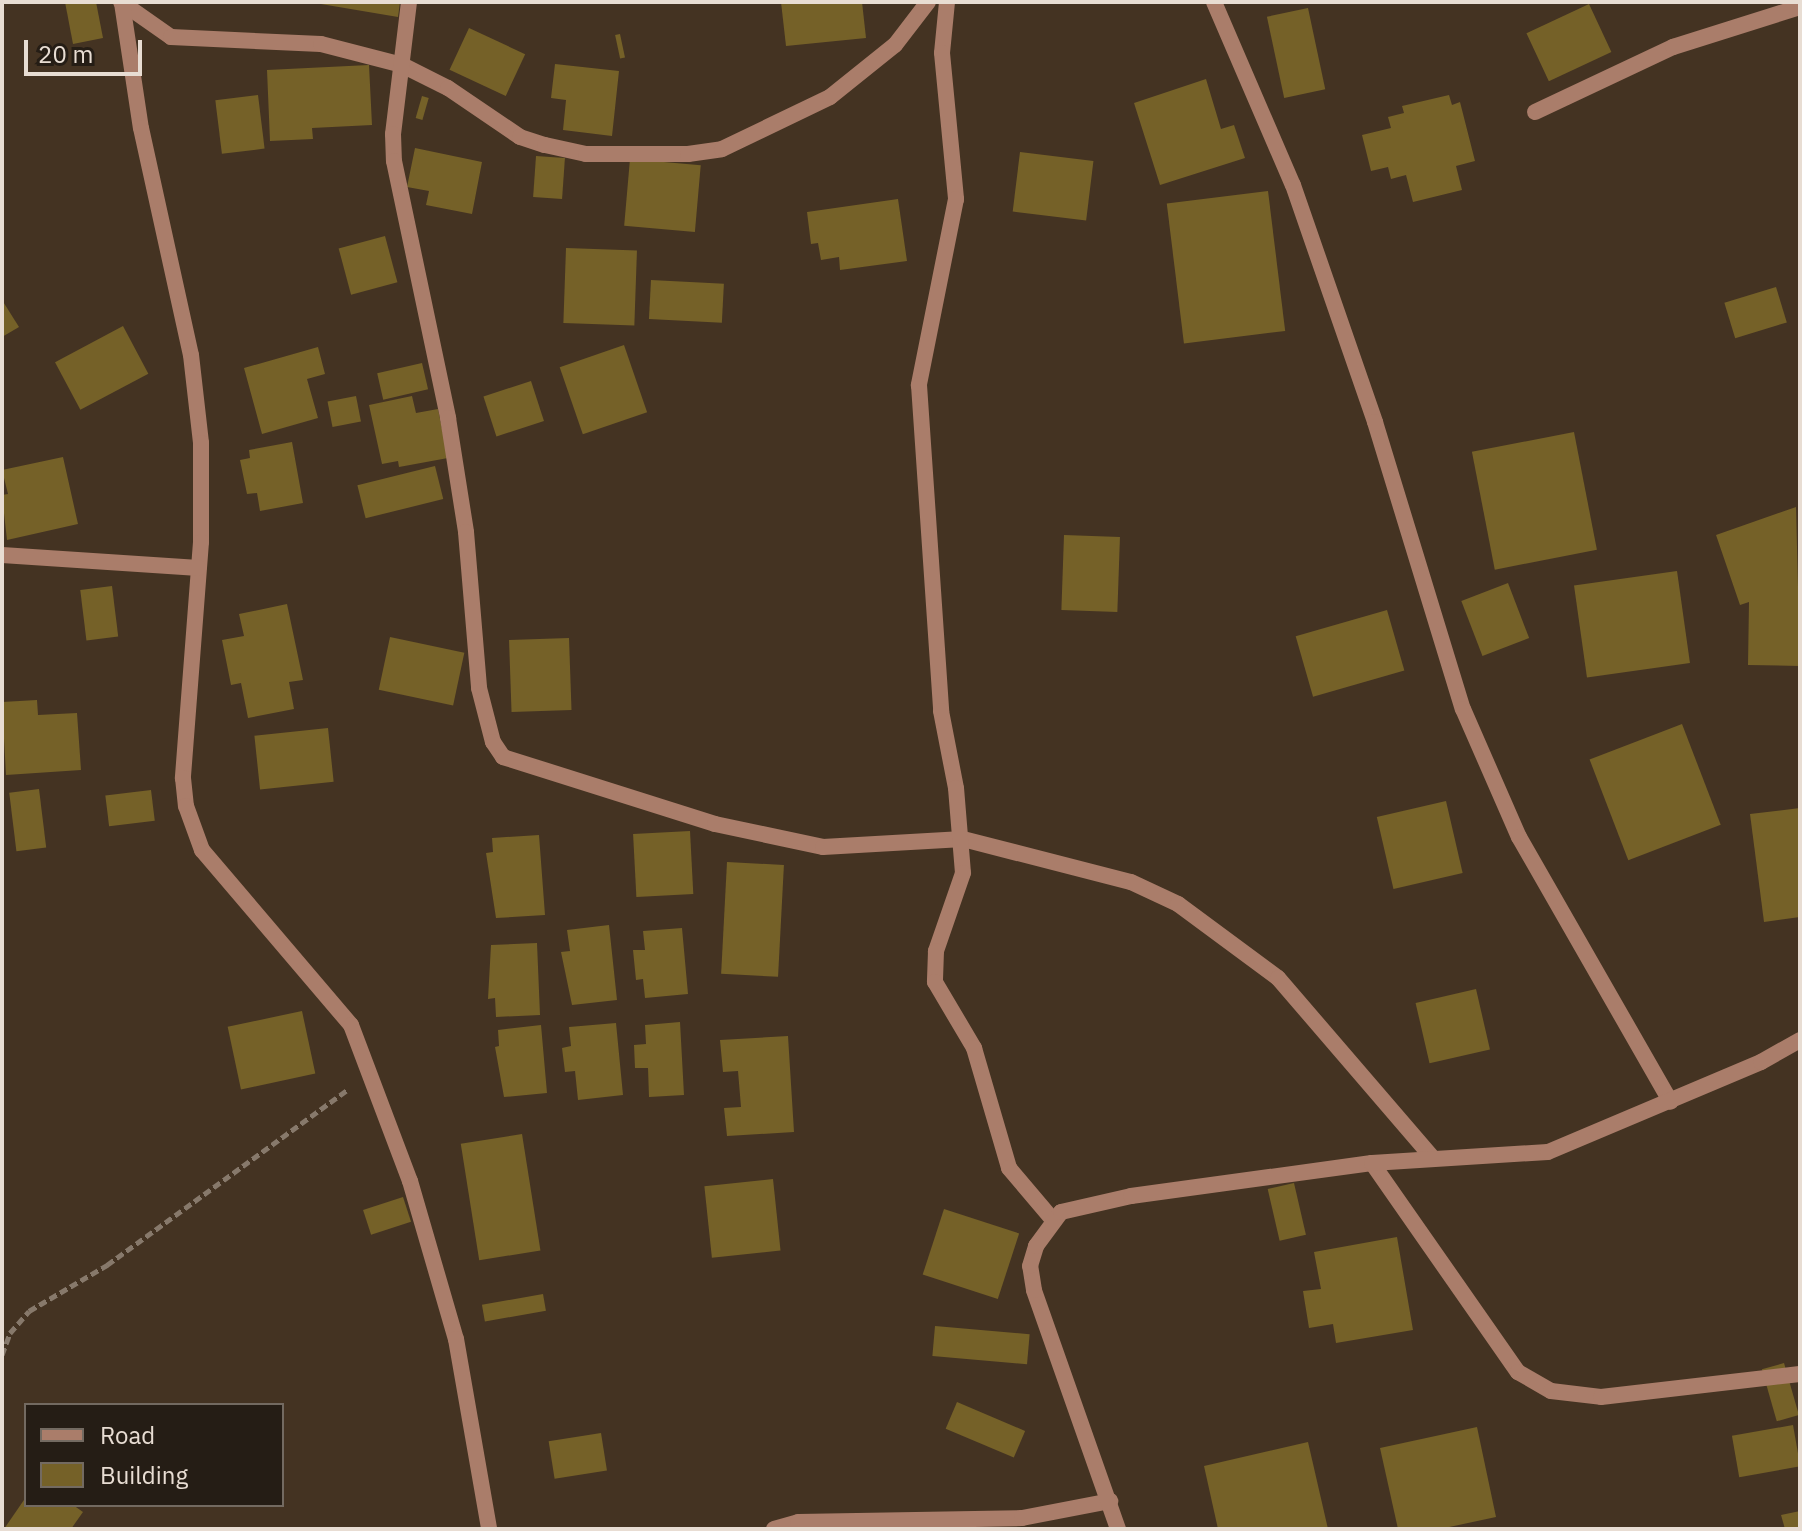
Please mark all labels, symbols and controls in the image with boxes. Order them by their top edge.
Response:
scale bar [28,24,146,74]
text: 20 m [38,38,93,70]
legend [24,1403,284,1507]
text: Road [100,1419,155,1451]
text: Building [100,1459,188,1491]

